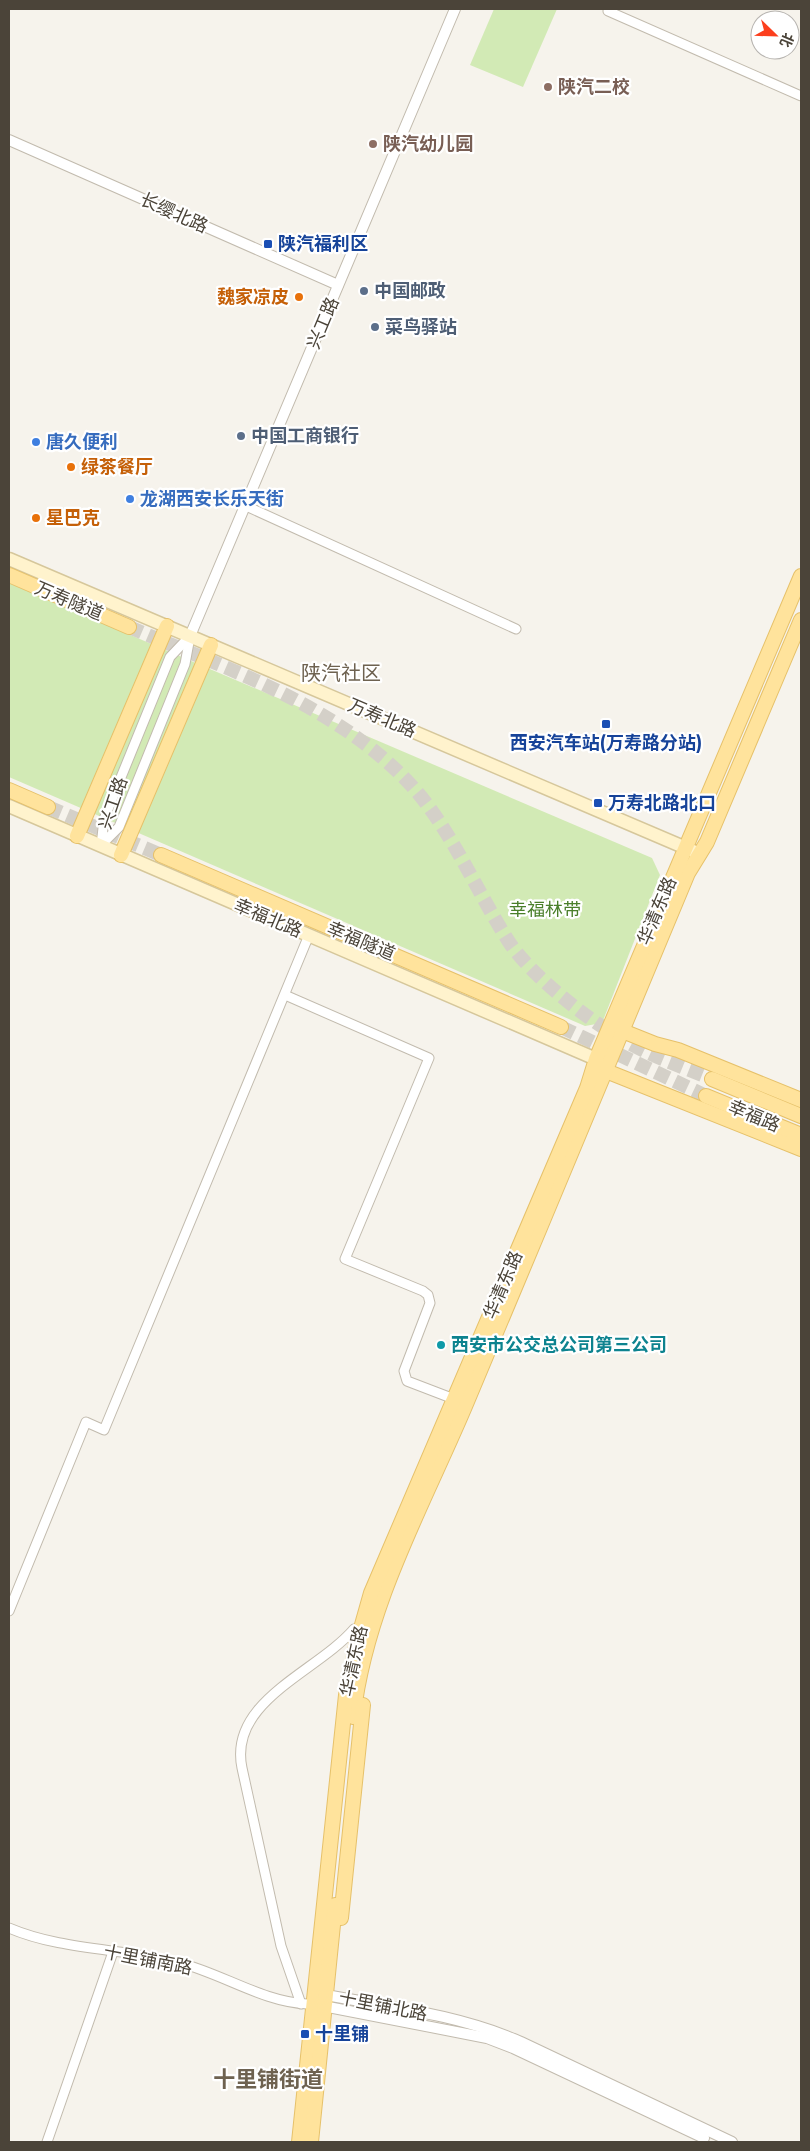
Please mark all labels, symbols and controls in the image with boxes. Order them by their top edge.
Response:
north arrow [750,10,800,60]
text: 北 [775,30,799,50]
place label: 陕汽二校 [558,74,630,100]
marker: 陕汽二校 [542,81,554,93]
place label: 陕汽幼儿园 [383,131,473,157]
marker: 陕汽幼儿园 [367,138,379,150]
street label: 长缨北路 [136,186,212,240]
place label: 陕汽福利区 [278,231,368,257]
marker: 陕汽福利区 [262,238,274,250]
place label: 中国邮政 [374,278,446,304]
place label: 魏家凉皮 [217,284,289,310]
marker: 中国邮政 [358,285,370,297]
marker: 魏家凉皮 [293,291,305,303]
street label: 兴工路 [300,293,346,353]
place label: 菜鸟驿站 [385,314,457,340]
marker: 菜鸟驿站 [369,321,381,333]
place label: 中国工商银行 [251,423,359,449]
place label: 唐久便利 [46,429,118,455]
marker: 中国工商银行 [235,430,247,442]
marker: 唐久便利 [30,436,42,448]
place label: 绿茶餐厅 [81,454,153,480]
marker: 绿茶餐厅 [65,461,77,473]
place label: 龙湖西安长乐天街 [140,486,284,512]
marker: 龙湖西安长乐天街 [124,493,136,505]
place label: 星巴克 [46,505,100,531]
marker: 星巴克 [30,512,42,524]
street label: 万寿隧道 [31,575,107,627]
district label: 陕汽社区 [301,659,381,688]
street label: 万寿北路 [344,692,420,744]
marker: 西安汽车站(万寿路分站) [600,718,612,730]
place label: 西安汽车站(万寿路分站) [510,730,702,756]
street label: 兴工路 [92,773,134,833]
place label: 万寿北路北口 [608,790,716,816]
marker: 万寿北路北口 [592,797,604,809]
street label: 华清东路 [631,873,683,949]
street label: 幸福北路 [230,892,306,944]
park label: 幸福林带 [509,897,581,923]
street label: 幸福隧道 [323,915,399,967]
street label: 幸福路 [724,1093,784,1139]
street label: 华清东路 [477,1247,529,1323]
place label: 西安市公交总公司第三公司 [451,1332,667,1358]
marker: 西安市公交总公司第三公司 [435,1339,447,1351]
street label: 华清东路 [334,1623,374,1699]
street label: 十里铺南路 [101,1939,195,1981]
street label: 十里铺北路 [336,1985,430,2027]
place label: 十里铺 [315,2021,369,2047]
marker: 十里铺 [299,2028,311,2040]
district label: 十里铺街道 [213,2063,323,2095]

